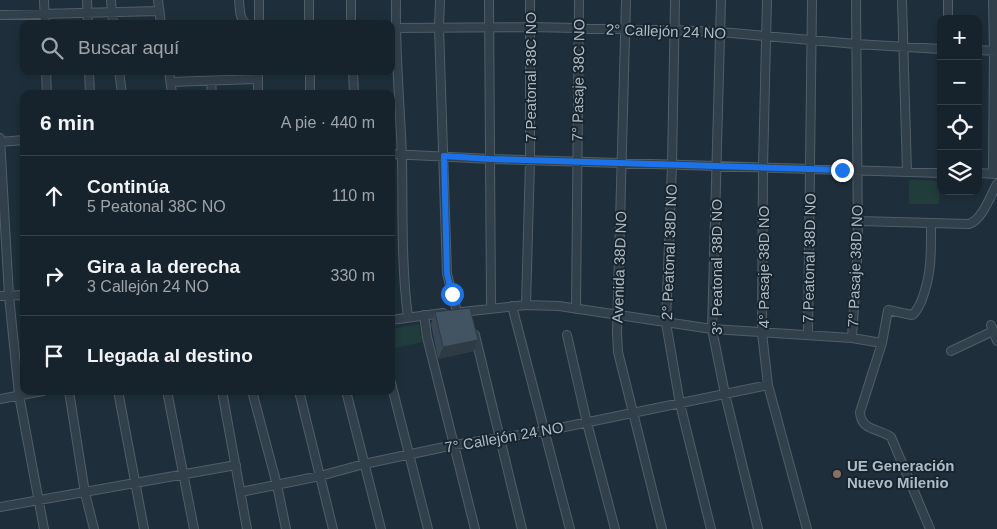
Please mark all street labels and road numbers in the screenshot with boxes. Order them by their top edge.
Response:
street label: 7 Peatonal 38C NO [522,12,539,142]
street label: 7° Pasaje 38C NO [568,18,588,142]
street label: 2° Callejón 24 NO [606,20,726,42]
street label: 2° Peatonal 38D NO [658,184,680,320]
street label: 7 Peatonal 38D NO [799,193,819,323]
street label: 3° Peatonal 38D NO [708,199,725,335]
street label: 7° Pasaje 38D NO [844,204,866,328]
street label: 4° Pasaje 38D NO [755,206,772,328]
street label: Avenida 38D NO [609,211,629,323]
street label: 7° Callejón 24 NO [443,418,565,456]

